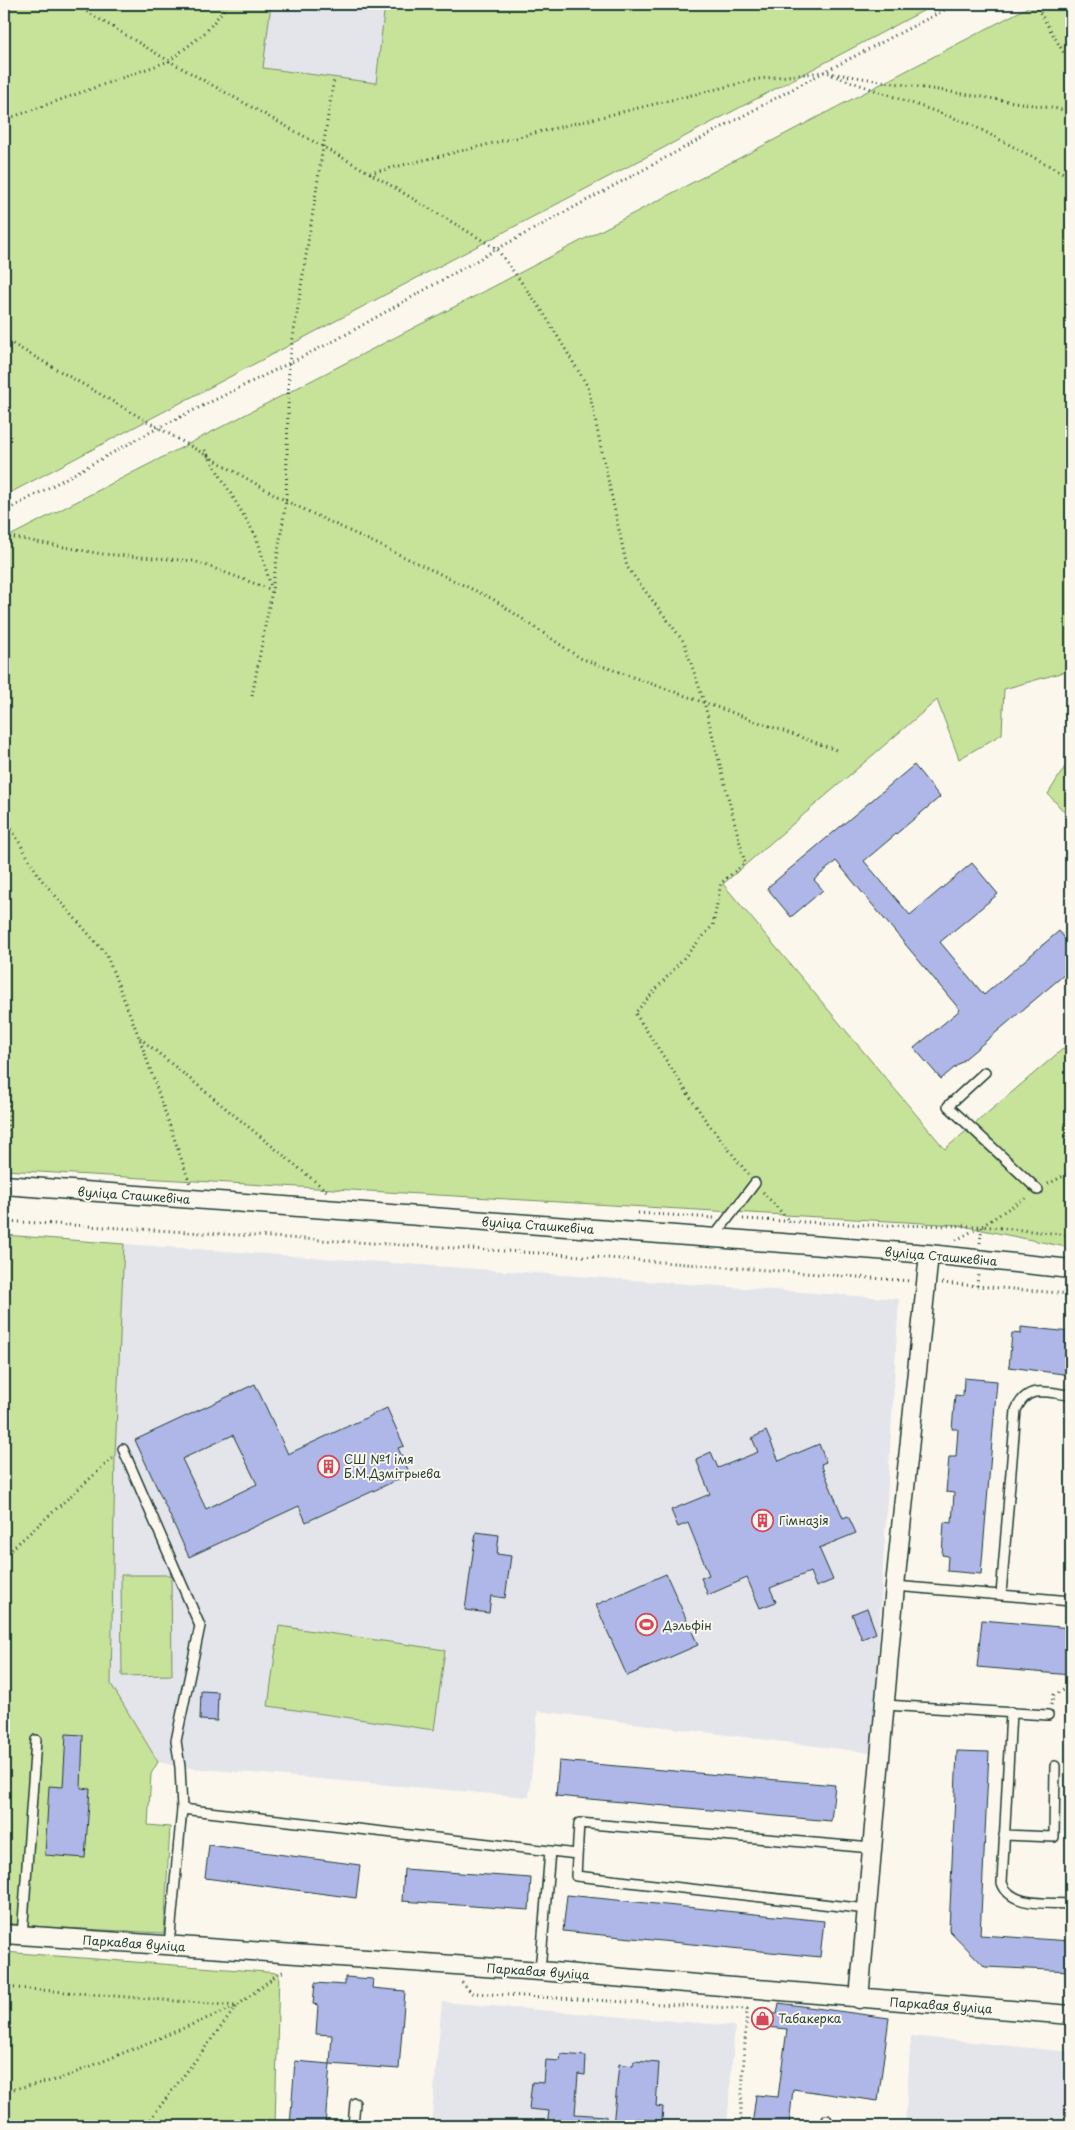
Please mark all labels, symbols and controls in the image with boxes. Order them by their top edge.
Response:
street label: вуліца Сташкевіча [77,1182,192,1208]
street label: вуліца Сташкевіча [481,1212,596,1238]
street label: вуліца Сташкевіча [884,1242,999,1270]
place label: СШ №1 імя Б.М.Дзмітрыева [344,1450,441,1482]
building icon: СШ №1 імя Б.М.Дзмітрыева [316,1454,340,1478]
building icon: Гімназія [751,1508,775,1532]
place label: Гімназія [779,1511,829,1529]
sports icon: Дэльфін [635,1613,659,1637]
place label: Дэльфін [662,1616,712,1634]
street label: Паркавая вуліца [82,1930,187,1956]
street label: Паркавая вуліца [486,1958,591,1984]
street label: Паркавая вуліца [889,1992,994,2018]
shop icon: Табакерка [750,2006,774,2030]
place label: Табакерка [778,2009,842,2027]

